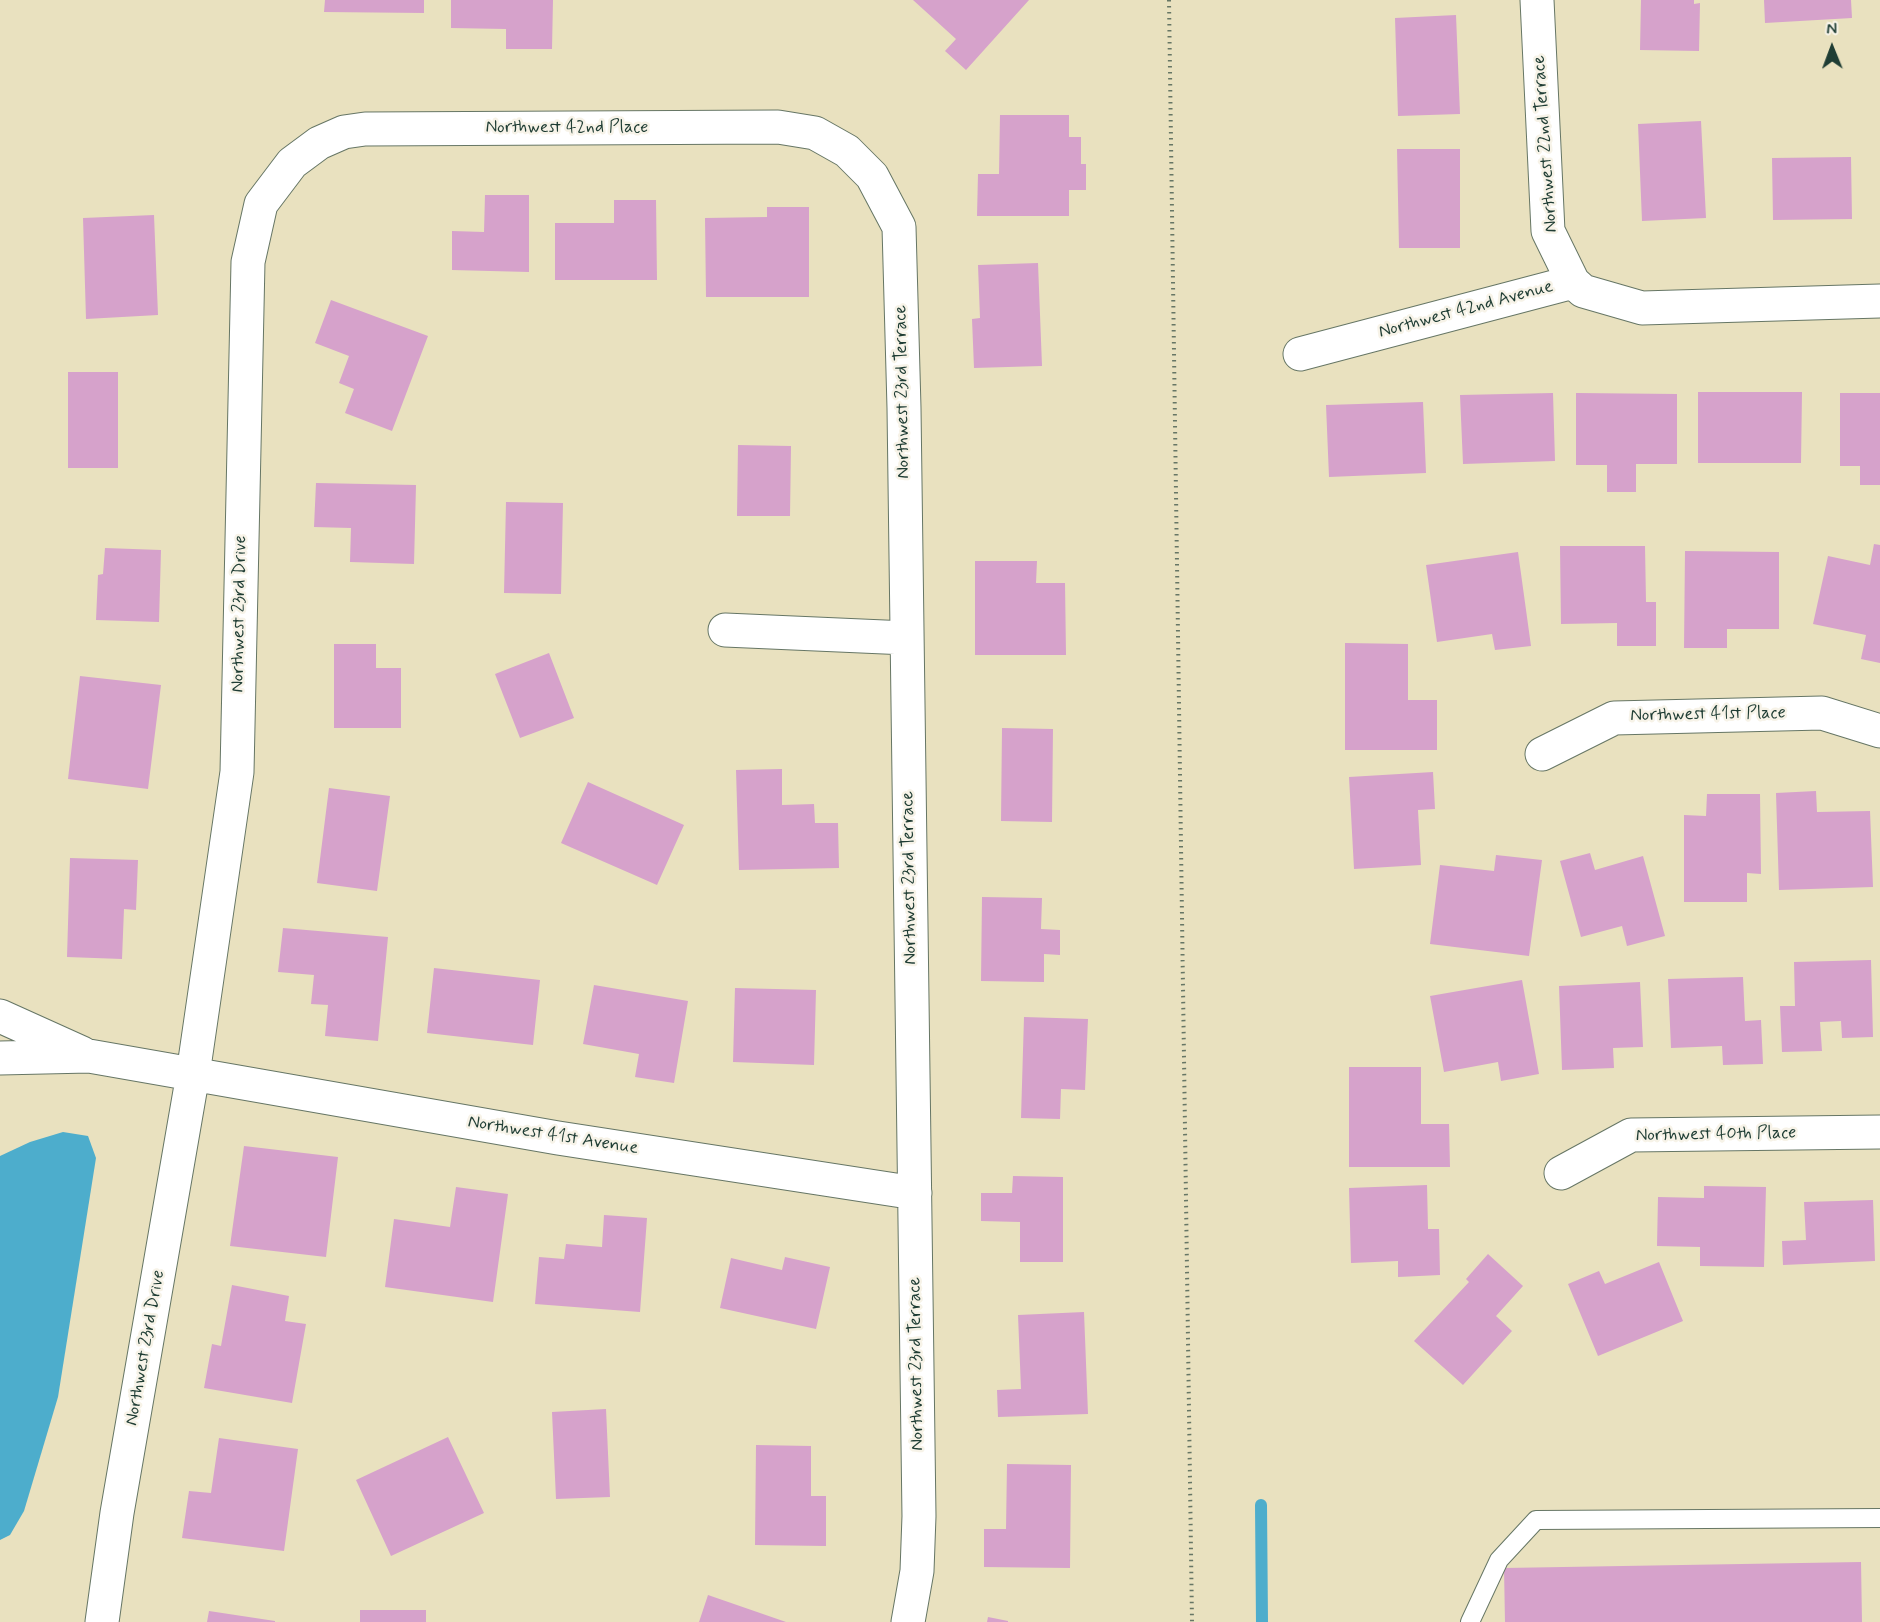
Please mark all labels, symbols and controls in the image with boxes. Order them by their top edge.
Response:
north arrow [1802,18,1862,78]
text: N [1826,19,1837,40]
street label: Northwest 22nd Terrace [1529,55,1563,233]
street label: Northwest 42nd Place [486,117,648,139]
street label: Northwest 42nd Avenue [1376,276,1556,344]
street label: Northwest 23rd Terrace [891,305,915,479]
street label: Northwest 23rd Drive [228,535,252,693]
street label: Northwest 41st Place [1630,703,1786,727]
street label: Northwest 23rd Terrace [898,791,922,965]
street label: Northwest 41st Avenue [466,1112,640,1160]
street label: Northwest 40th Place [1635,1123,1797,1147]
street label: Northwest 23rd Drive [122,1269,170,1427]
street label: Northwest 23rd Terrace [905,1277,929,1451]

